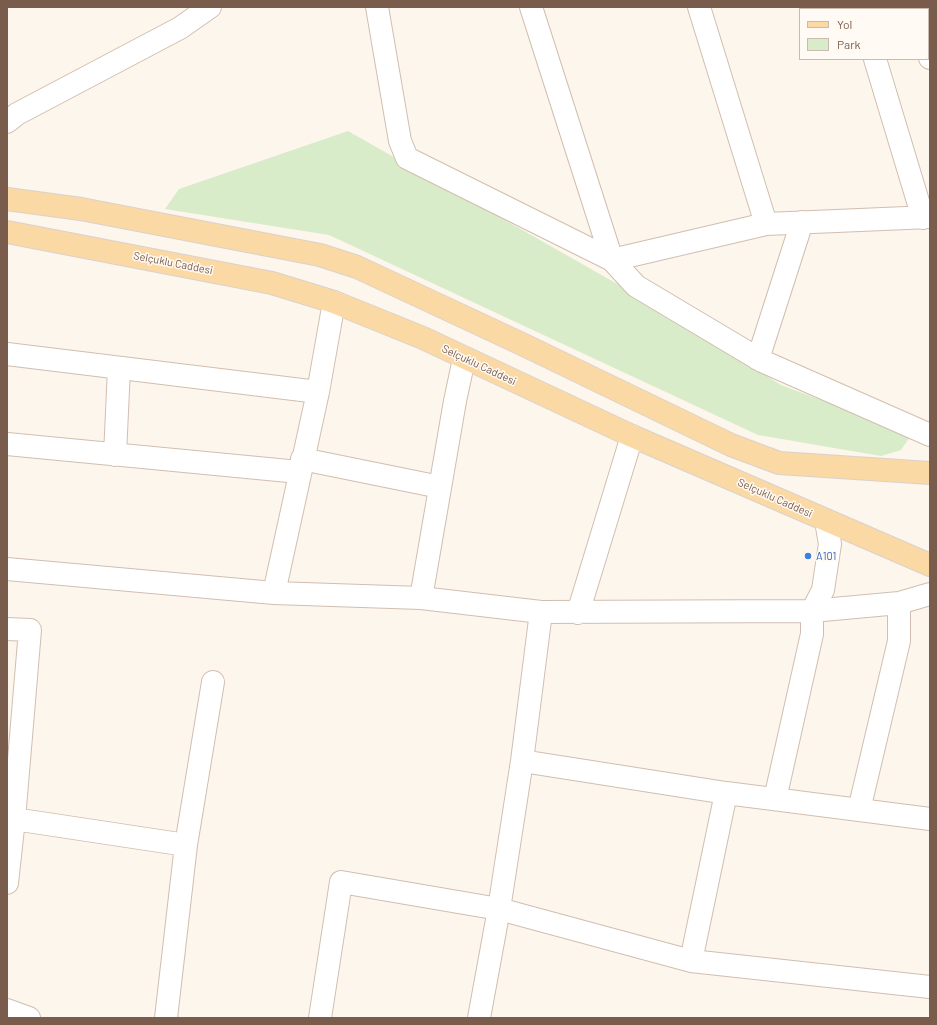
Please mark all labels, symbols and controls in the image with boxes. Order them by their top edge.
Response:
legend [799,8,929,60]
text: Yol [837,17,852,31]
text: Park [837,37,861,51]
street label: Selçuklu Caddesi [132,249,214,277]
street label: Selçuklu Caddesi [440,342,518,388]
street label: Selçuklu Caddesi [735,476,815,520]
place label: A101 [816,549,836,563]
marker: A101 [803,551,813,561]

